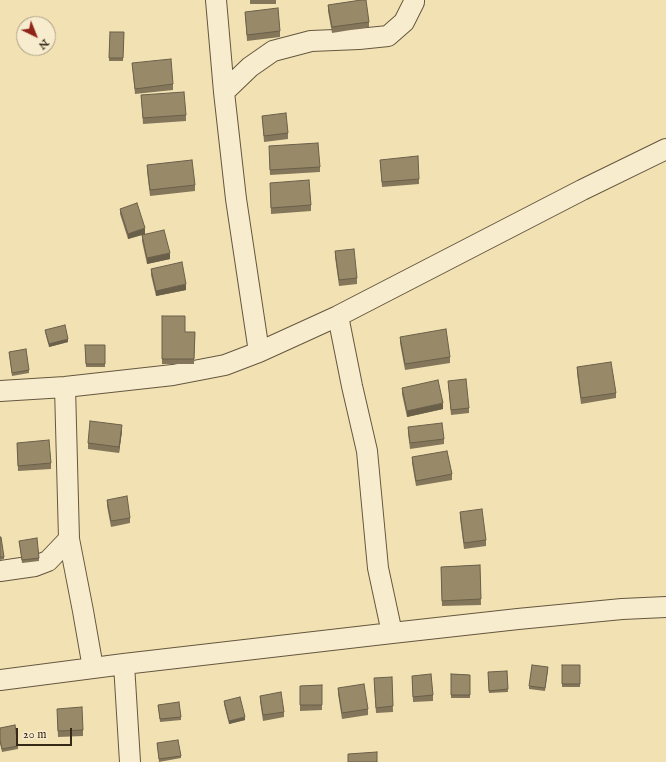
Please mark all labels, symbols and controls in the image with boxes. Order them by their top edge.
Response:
north arrow [16,16,56,56]
text: N [35,36,52,52]
scale bar [18,720,74,746]
text: 20 m [23,727,46,742]

